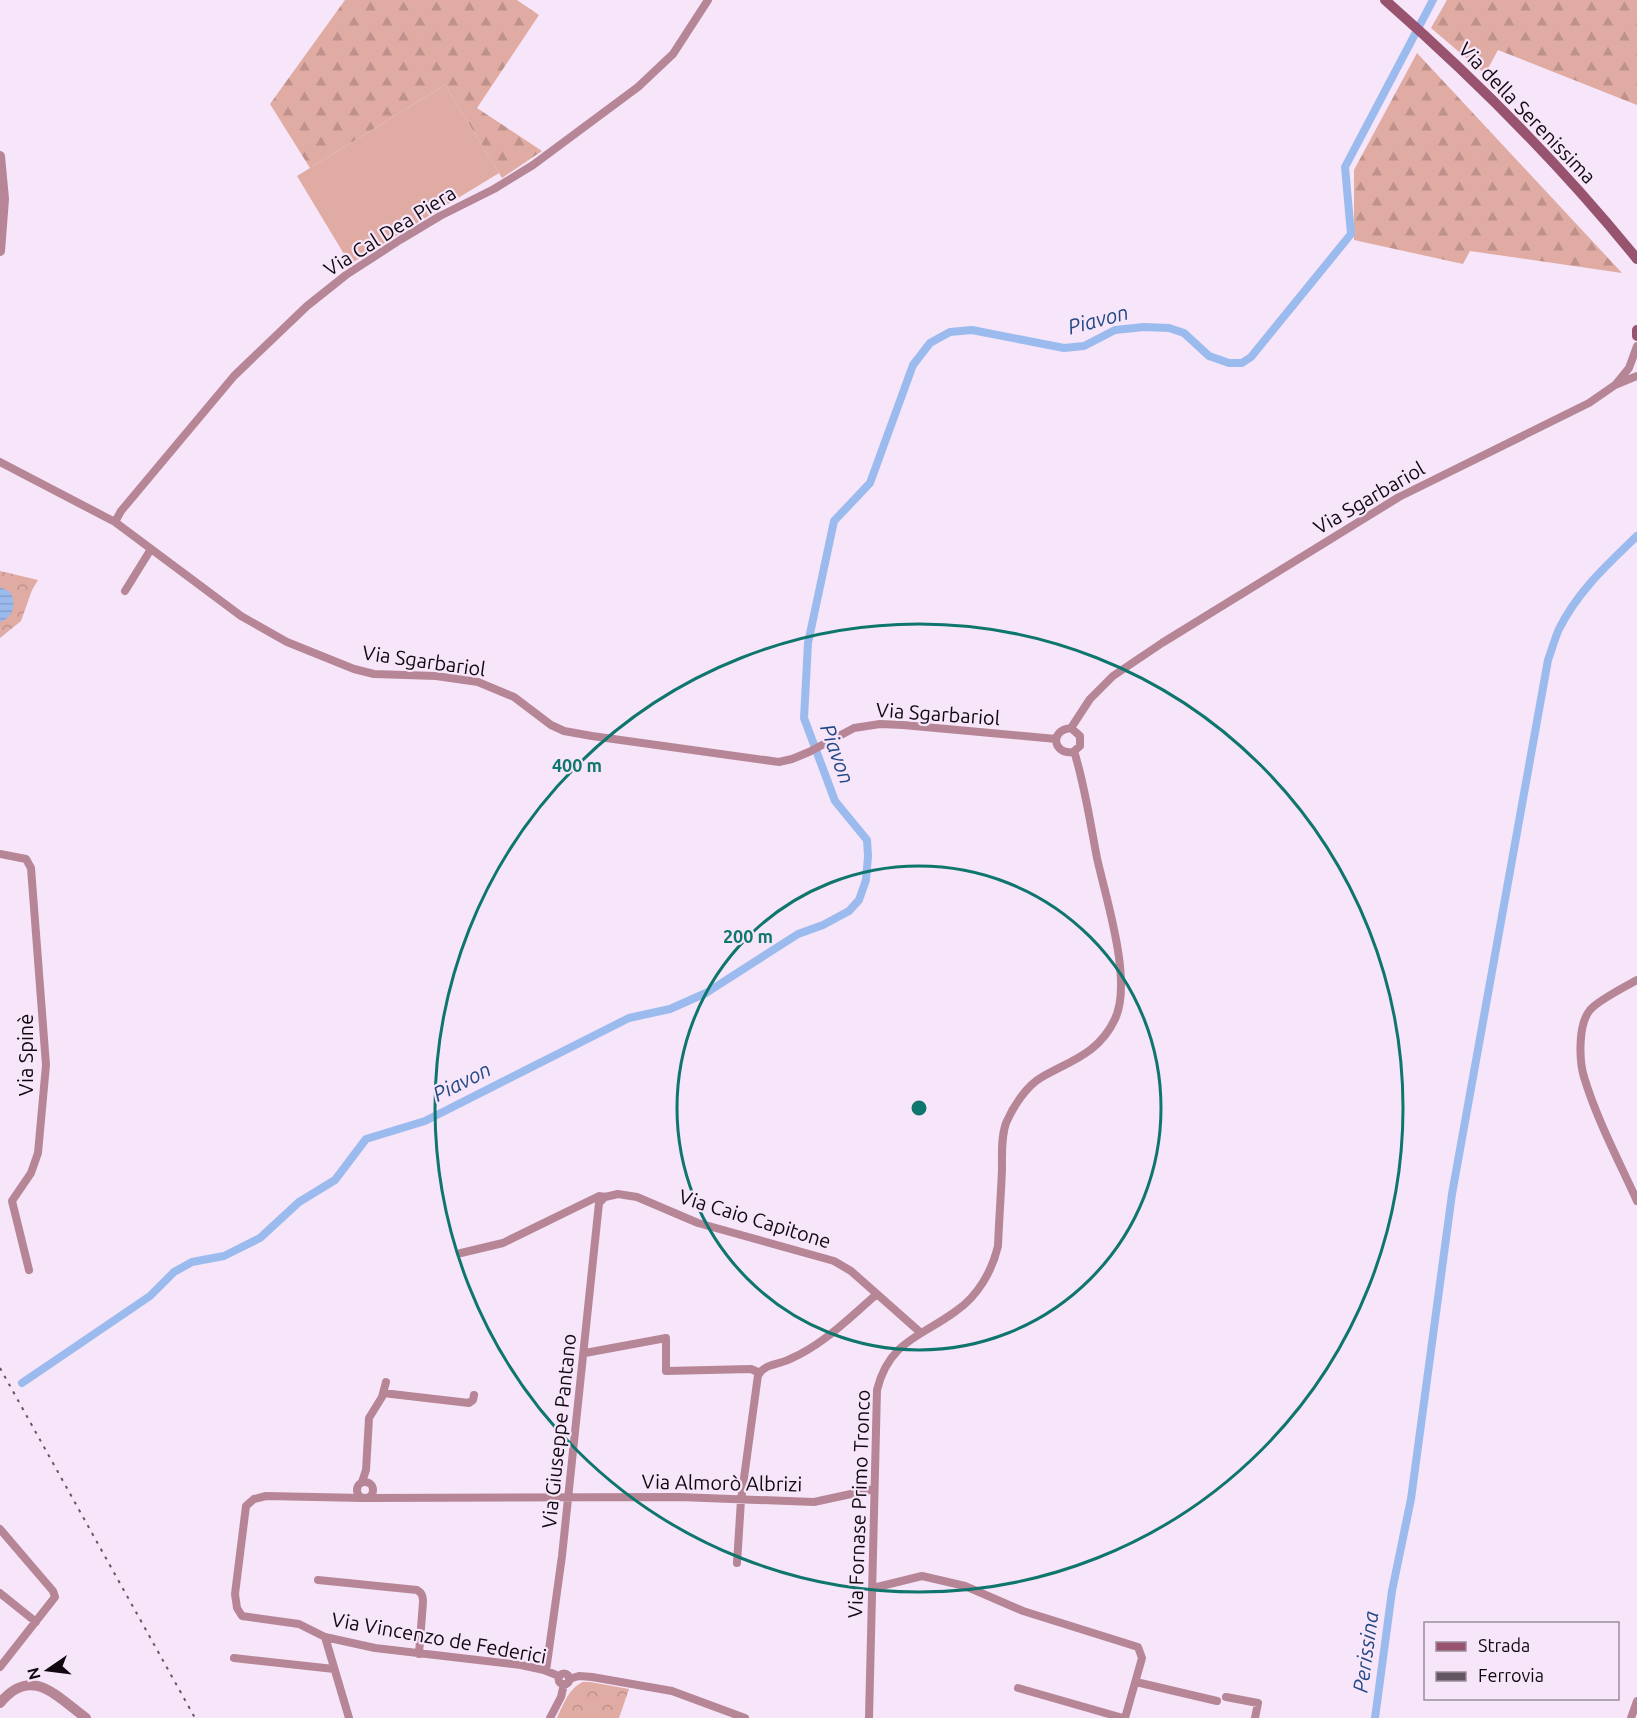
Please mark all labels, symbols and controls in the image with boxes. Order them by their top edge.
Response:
street label: Via della Serenissima [1454,37,1601,188]
street label: Via Cal Dea Piera [320,181,460,280]
water label: Piavon [1065,299,1131,339]
street label: Via Sgarbariol [1309,457,1428,539]
street label: Via Sgarbariol [361,640,487,681]
street label: Via Sgarbariol [875,698,1001,729]
water label: Piavon [816,720,860,787]
text: 400 m [552,755,602,775]
text: 200 m [723,926,773,946]
street label: Via Spinè [14,1014,37,1096]
water label: Piavon [429,1056,495,1106]
centre of rings [909,1098,929,1118]
street label: Via Caio Capitone [676,1184,834,1253]
street label: Via Giuseppe Pantano [537,1332,580,1530]
street label: Via Fornase Primo Tronco [843,1389,874,1619]
street label: Via Almorò Albrizi [642,1470,802,1495]
street label: Via Vincenzo de Federici [330,1607,548,1668]
water label: Perissina [1347,1610,1383,1694]
legend [1424,1622,1619,1700]
text: Strada [1478,1635,1530,1655]
north arrow [18,1640,78,1700]
text: Ferrovia [1478,1665,1544,1685]
text: N [23,1666,44,1682]

